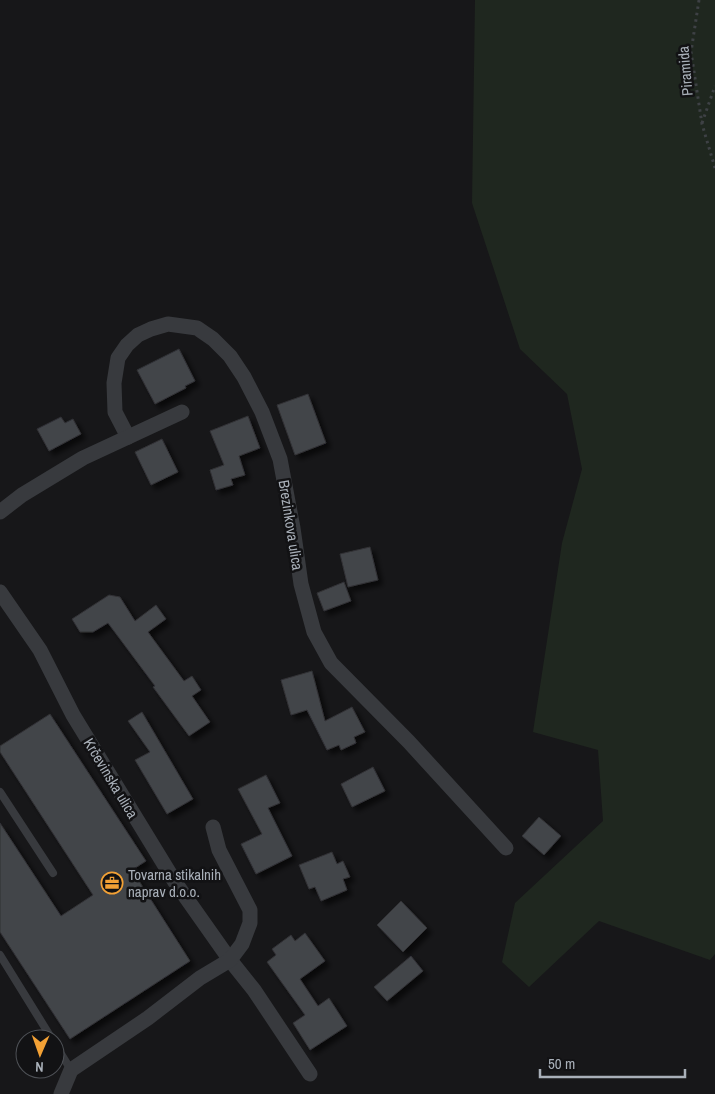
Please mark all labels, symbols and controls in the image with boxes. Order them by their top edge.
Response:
street label: Piramida [672,45,698,97]
street label: Brezinkova ulica [274,478,309,572]
street label: Krčevinska ulica [79,734,143,822]
place label: Tovarna stikalnih naprav d.o.o. [128,864,221,902]
office icon: Tovarna stikalnih naprav d.o.o. [100,871,124,895]
north arrow [15,1029,65,1079]
scale bar [540,1046,685,1078]
text: 50 m [548,1053,575,1074]
text: N [35,1058,44,1076]

